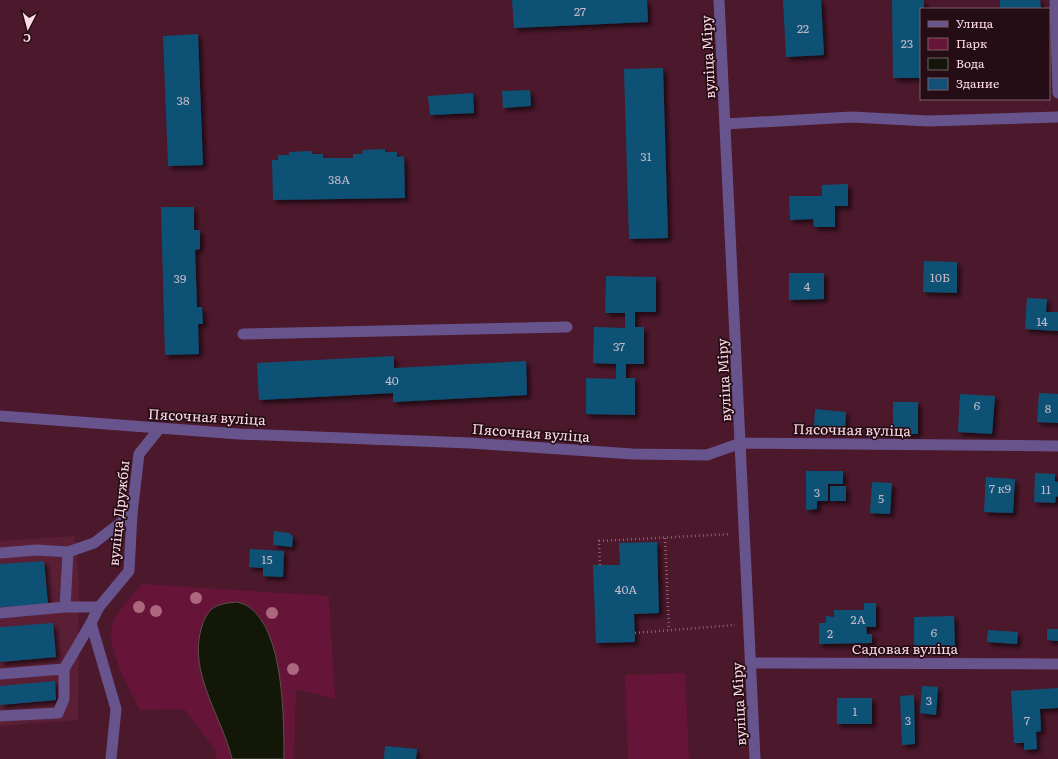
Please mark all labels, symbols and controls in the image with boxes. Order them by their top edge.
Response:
house number: 27 [574,2,586,20]
north arrow [8,8,48,48]
legend [920,8,1050,100]
street label: вуліца Міру [695,14,719,99]
text: Улица [956,14,994,32]
house number: 22 [797,19,809,37]
text: С [22,31,32,47]
house number: 23 [901,34,913,52]
text: Парк [956,34,987,52]
text: Вода [956,54,985,72]
text: Здание [956,74,999,92]
house number: 38 [176,91,190,109]
house number: 31 [640,147,652,165]
house number: 38А [328,170,350,188]
house number: 10Б [930,268,950,286]
house number: 39 [174,269,186,287]
house number: 4 [804,277,811,295]
house number: 14 [1036,312,1048,330]
house number: 37 [613,337,625,355]
street label: вуліца Міру [711,337,735,422]
house number: 40 [385,371,399,389]
house number: 6 [974,396,981,414]
house number: 8 [1045,399,1052,417]
street label: Пясочная вуліца [148,403,267,429]
street label: Пясочная вуліца [471,418,591,446]
street label: Пясочная вуліца [793,418,912,440]
street label: вуліца Дружбы [102,459,134,567]
house number: 7 к9 [989,479,1011,497]
house number: 11 [1041,480,1051,498]
house number: 3 [814,483,820,501]
house number: 5 [878,489,884,507]
house number: 15 [262,550,272,568]
house number: 40А [615,580,637,598]
house number: 2А [851,610,866,628]
house number: 6 [931,623,938,641]
house number: 2 [827,624,833,642]
street label: Садовая вуліца [852,638,959,658]
street label: вуліца Міру [726,661,750,746]
house number: 3 [926,691,932,709]
house number: 1 [853,702,858,720]
house number: 3 [905,711,911,729]
house number: 7 [1024,711,1030,729]

